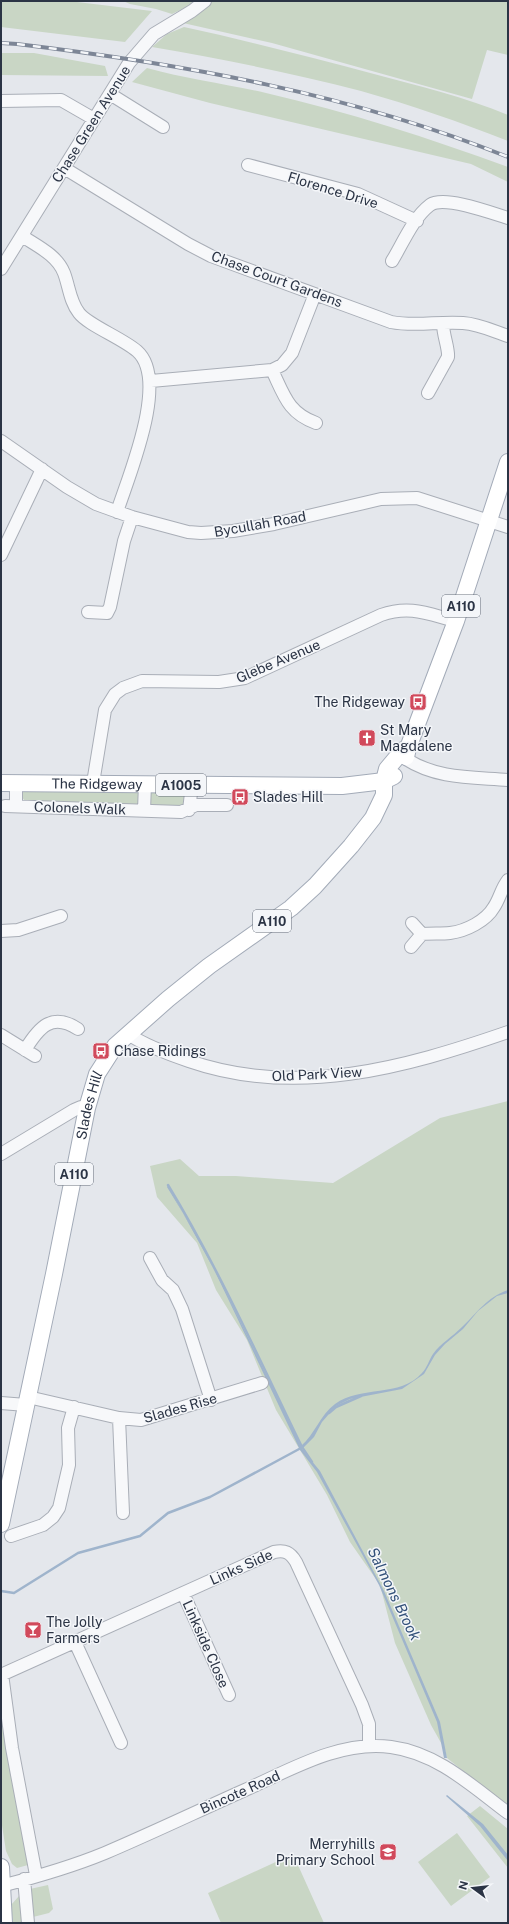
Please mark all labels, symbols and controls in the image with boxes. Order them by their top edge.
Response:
street label: Chase Green Avenue [49,63,134,185]
street label: Florence Drive [286,169,380,211]
street label: Chase Court Gardens [209,248,345,310]
street label: Bycullah Road [213,508,307,540]
road number: A110 [442,595,480,617]
street label: Glebe Avenue [234,636,322,686]
bus stop icon: The Ridgeway [408,692,428,712]
place label: The Ridgeway [314,694,405,710]
place label: St Mary Magdalene [380,722,453,754]
church icon: St Mary Magdalene [357,728,377,748]
road number: A1005 [156,774,206,796]
street label: The Ridgeway [51,775,143,792]
bus stop icon: Slades Hill [230,787,250,807]
place label: Slades Hill [253,789,324,805]
street label: Colonels Walk [34,798,126,818]
road number: A110 [253,910,291,932]
bus stop icon: Chase Ridings [91,1041,111,1061]
place label: Chase Ridings [114,1043,206,1059]
street label: Old Park View [271,1064,363,1084]
street label: Slades Hill [73,1067,105,1141]
road number: A110 [55,1163,93,1185]
street label: Slades Rise [141,1390,219,1426]
water label: Salmons Brook [365,1544,425,1644]
street label: Links Side [207,1546,275,1588]
street label: Linkside Close [180,1598,232,1690]
place label: The Jolly Farmers [46,1614,103,1646]
bar icon: The Jolly Farmers [23,1620,43,1640]
street label: Bincote Road [198,1767,282,1817]
place label: Merryhills Primary School [276,1836,375,1868]
school or university icon: Merryhills Primary School [378,1842,398,1862]
north arrow [453,1868,493,1908]
text: N [456,1880,470,1891]

